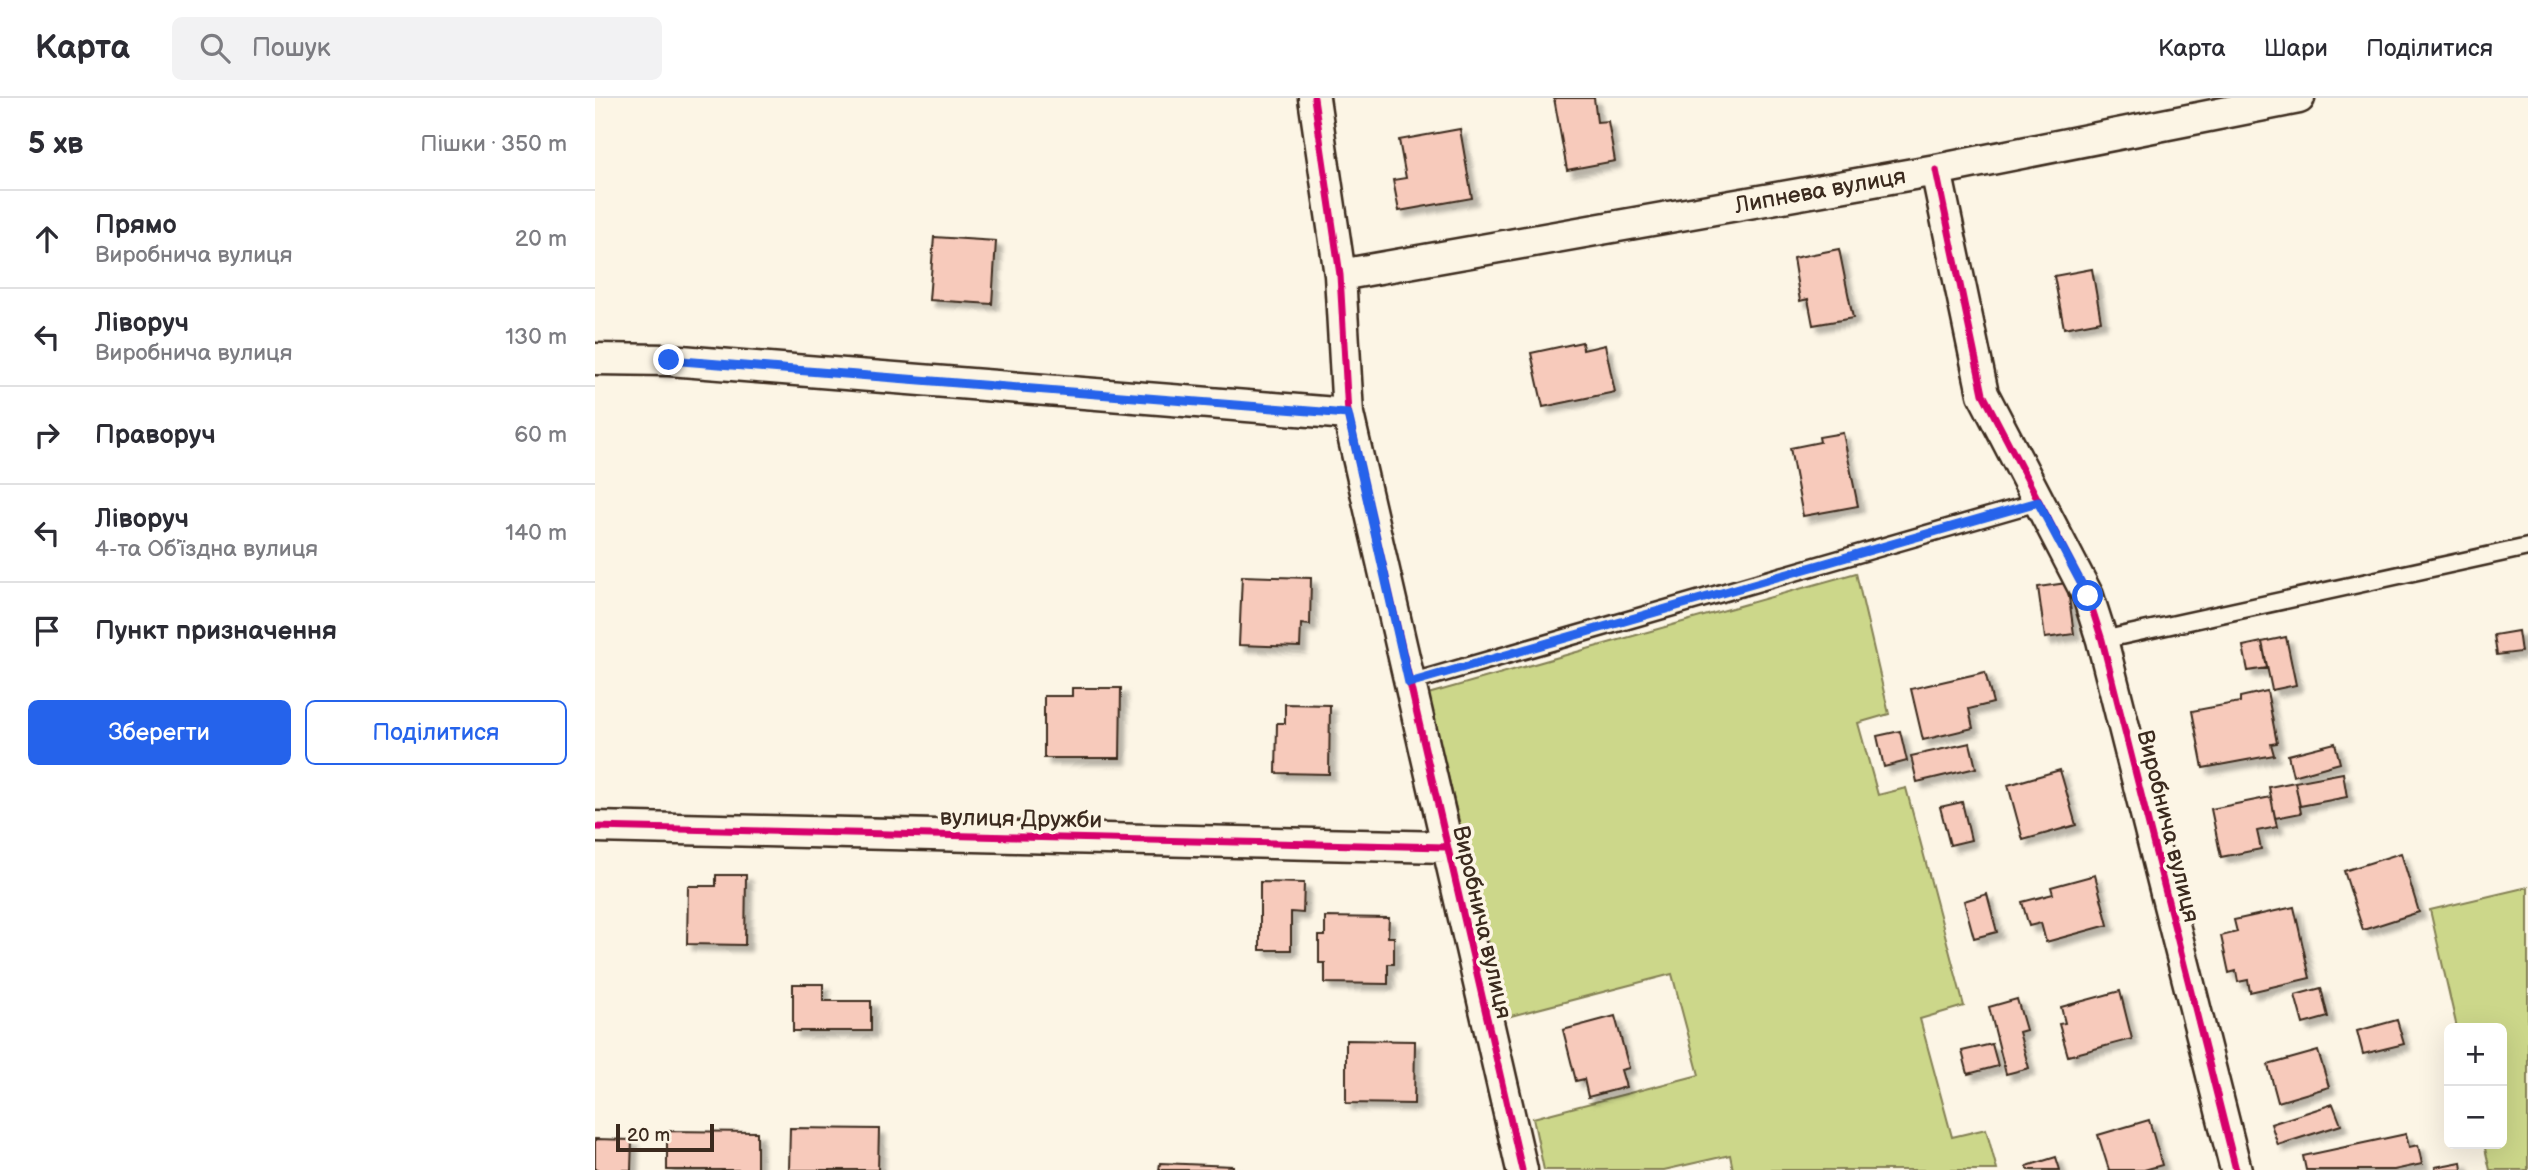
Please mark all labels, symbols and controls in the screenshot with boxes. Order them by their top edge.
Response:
search box [172,17,662,80]
text: Карта [35,28,130,68]
icon: search [196,29,234,67]
text: Пошук [252,33,331,64]
text: Карта [2158,34,2226,63]
text: Шари [2264,34,2328,63]
text: Поділитися [2366,34,2493,63]
text: 5 хв [28,126,83,162]
text: Пішки · 350 m [420,130,567,158]
street label: Липнева вулиця [1731,162,1908,220]
text: Прямо [95,210,177,241]
icon: ahead [28,220,66,258]
text: 20 m [515,225,567,253]
text: Виробнича вулиця [95,241,292,269]
text: Ліворуч [95,308,189,339]
icon: left [28,318,66,356]
text: 130 m [505,323,567,351]
text: Виробнича вулиця [95,339,292,367]
route end [653,344,684,375]
icon: right [28,416,66,454]
text: Праворуч [95,420,216,451]
text: 60 m [514,421,567,449]
text: Ліворуч [95,504,189,535]
icon: left [28,514,66,552]
text: 140 m [505,519,567,547]
text: 4-та Обʼїздна вулиця [95,535,318,563]
route start [2072,580,2103,611]
icon: arrive [28,612,66,650]
text: Пункт призначення [95,616,337,647]
button: Зберегти [28,700,291,765]
button: Поділитися [305,700,567,765]
street label: Виробнича вулиця [2131,727,2205,925]
street label: вулиця Дружби [940,804,1102,834]
street label: Виробнича вулиця [1446,823,1518,1022]
map controls [2444,1023,2507,1149]
button: + [2444,1023,2507,1086]
button: − [2444,1086,2507,1149]
scale bar [616,1121,714,1153]
text: 20 m [627,1124,670,1147]

